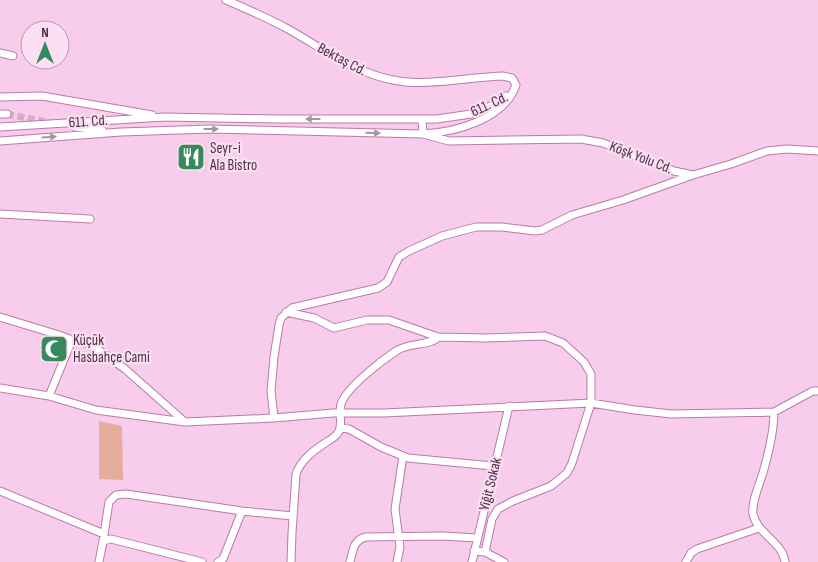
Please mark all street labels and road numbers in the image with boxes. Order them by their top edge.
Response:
street label: Bektaş Cd. [314,39,370,80]
street label: 611. Cd. [468,88,511,121]
street label: 611. Cd. [68,111,108,132]
street label: Köşk Yolu Cd. [607,137,675,178]
street label: Yiğit Sokak [475,455,506,513]

